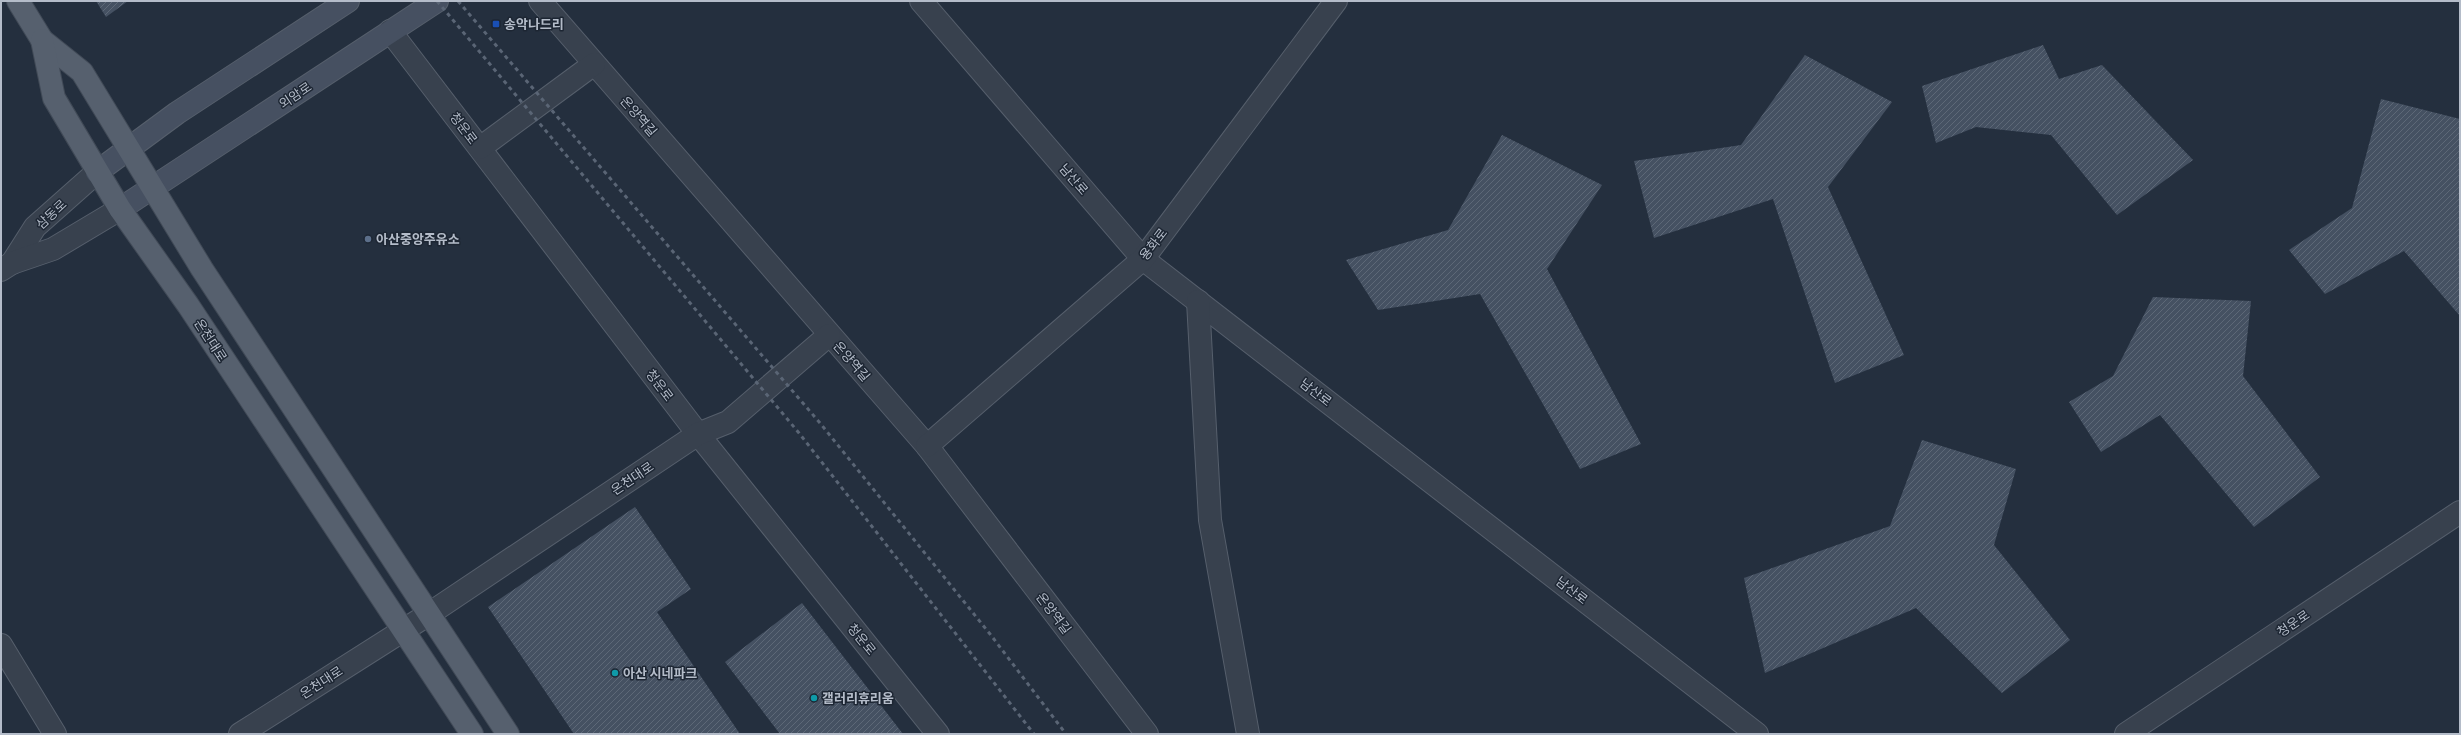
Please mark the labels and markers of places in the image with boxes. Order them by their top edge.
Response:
place label: 송악나드리 [504,16,564,32]
marker: 송악나드리 [491,19,501,29]
place label: 아산중앙주유소 [376,231,460,247]
marker: 아산중앙주유소 [363,234,373,244]
place label: 아산 시네파크 [623,665,697,681]
marker: 아산 시네파크 [610,668,620,678]
place label: 갤러리휴리움 [822,690,894,706]
marker: 갤러리휴리움 [809,693,819,703]

